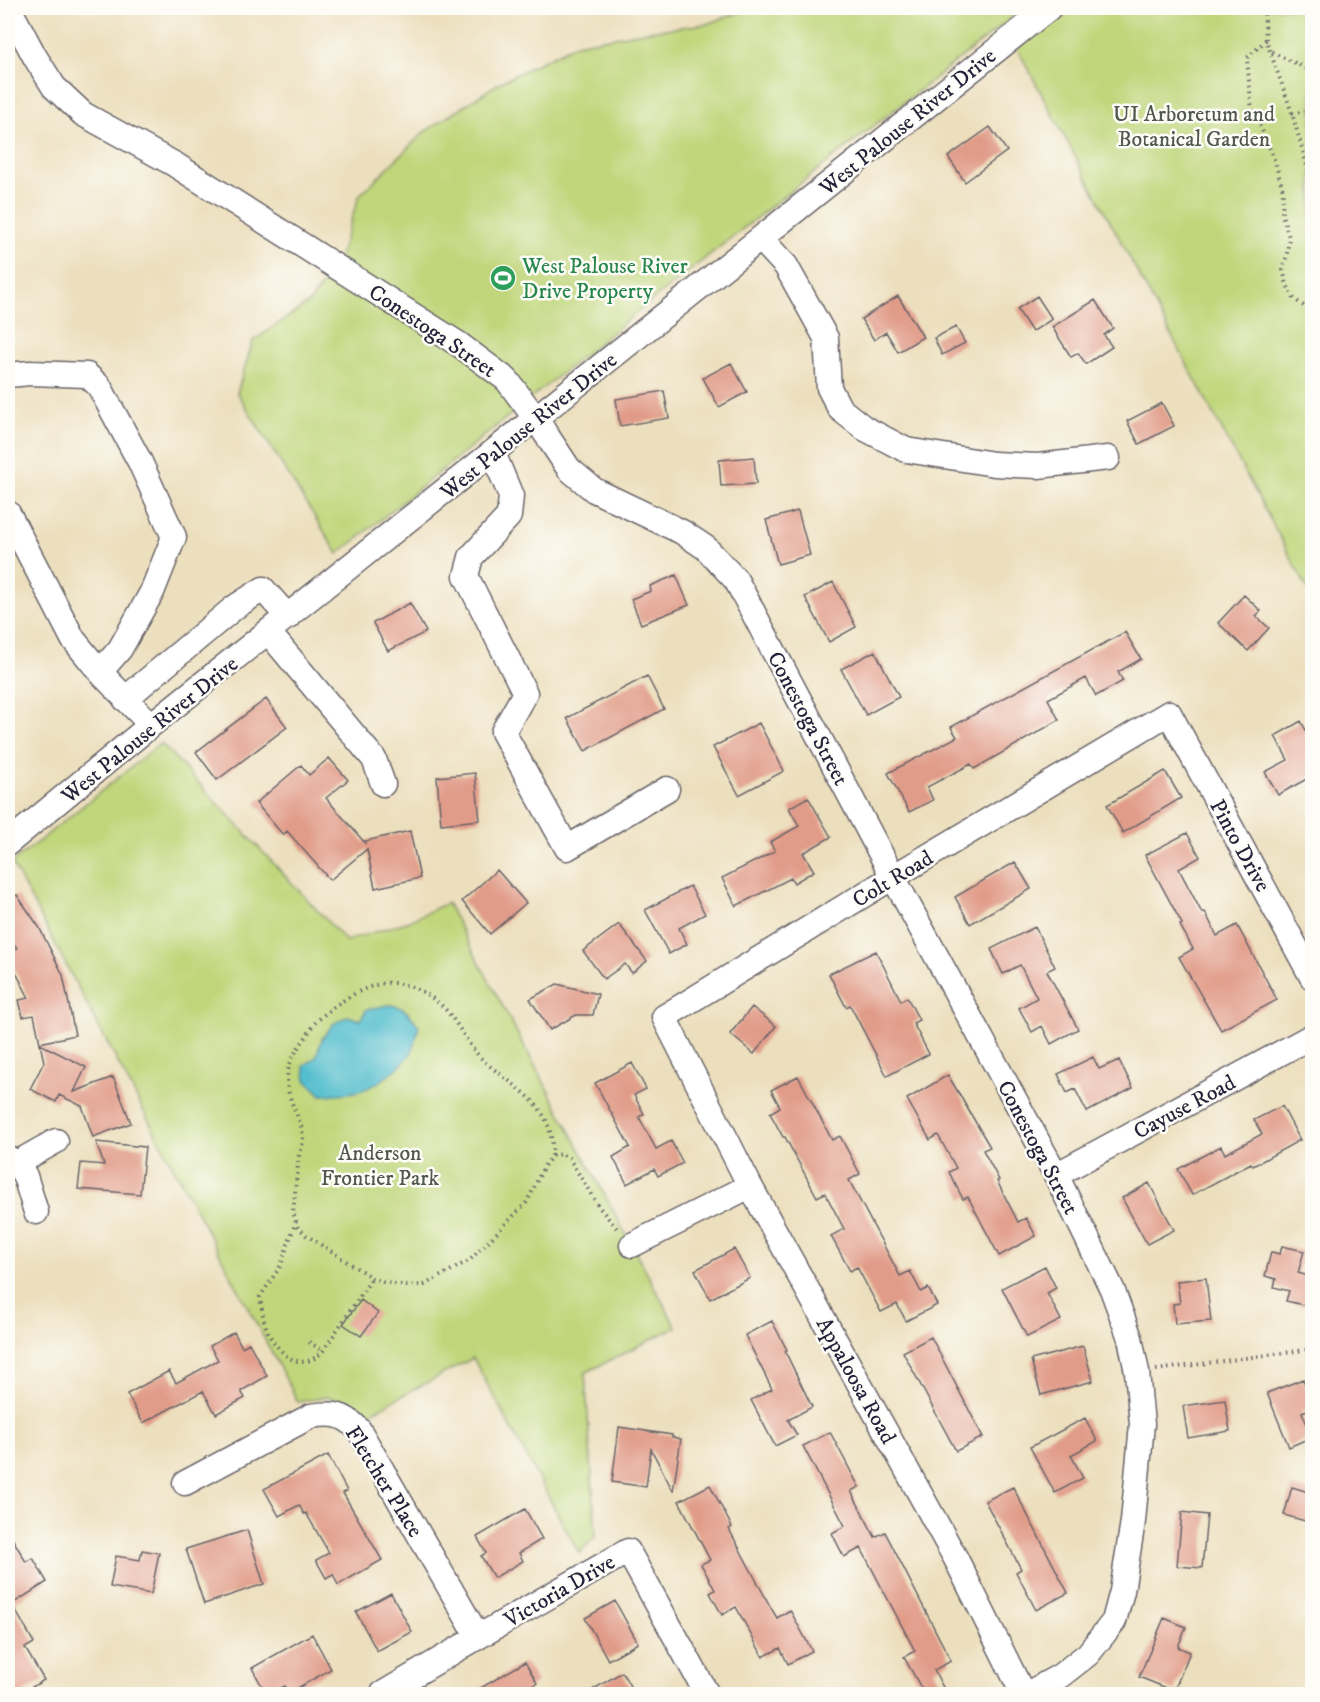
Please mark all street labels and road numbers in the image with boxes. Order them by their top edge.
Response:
street label: West Palouse River Drive [813,43,1002,202]
street label: Conestoga Street [363,279,501,384]
street label: West Palouse River Drive [434,347,623,506]
street label: Conestoga Street [761,647,854,790]
street label: West Palouse River Drive [55,651,244,810]
street label: Pinto Drive [1203,795,1276,897]
street label: Colt Road [848,845,938,914]
street label: Cayuse Road [1129,1069,1240,1145]
street label: Conestoga Street [991,1076,1084,1219]
street label: Appaloosa Road [810,1313,902,1449]
street label: Fletcher Place [339,1421,429,1543]
street label: Victoria Drive [499,1549,620,1634]

